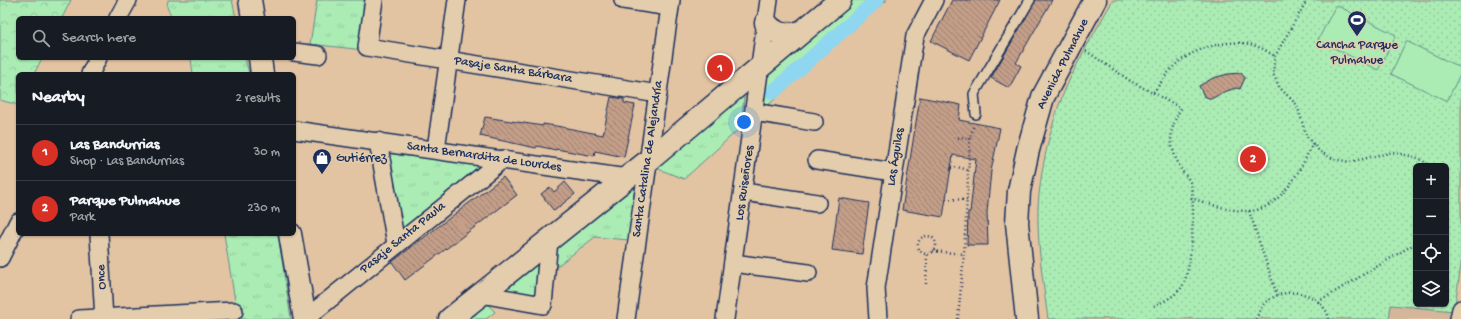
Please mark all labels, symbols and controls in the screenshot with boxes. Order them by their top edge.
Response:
sports icon: Cancha Parque Pulmahue [1346,9,1368,37]
search box [16,16,296,60]
street label: Avenida Pulmahue [1034,16,1092,112]
icon: search [30,27,52,49]
text: Search here [62,29,136,47]
place label: Cancha Parque Pulmahue [1316,38,1398,68]
street label: Pasaje Santa Bárbara [452,53,574,87]
pin: 1 [707,53,733,83]
street label: Santa Catalina de Alejandría [630,79,667,238]
text: Nearby [32,88,85,108]
text: 2 results [235,91,280,106]
your location [734,112,754,132]
street label: Las Águilas [883,125,908,187]
text: Las Bandurrias [70,136,160,154]
street label: Santa Bernardita de Lourdes [406,139,563,175]
street label: Los Ruiseñores [732,143,758,221]
pin: 2 [1240,144,1266,174]
text: 1 [42,145,48,160]
text: 30 m [254,145,280,160]
shop icon: Gutiérrez [311,147,333,175]
place label: Gutiérrez [336,151,388,166]
text: Shop · Las Bandurrias [70,154,184,169]
map controls [1413,163,1449,307]
button: + [1413,163,1449,199]
text: Parque Pulmahue [70,192,180,210]
street label: Pasaje Santa Paula [356,198,449,278]
button: − [1413,199,1449,235]
text: 2 [42,201,48,216]
text: 230 m [247,201,280,216]
text: Park [70,210,95,225]
button: locate [1413,235,1449,271]
street label: Once [94,264,110,290]
button: layers [1413,271,1449,307]

